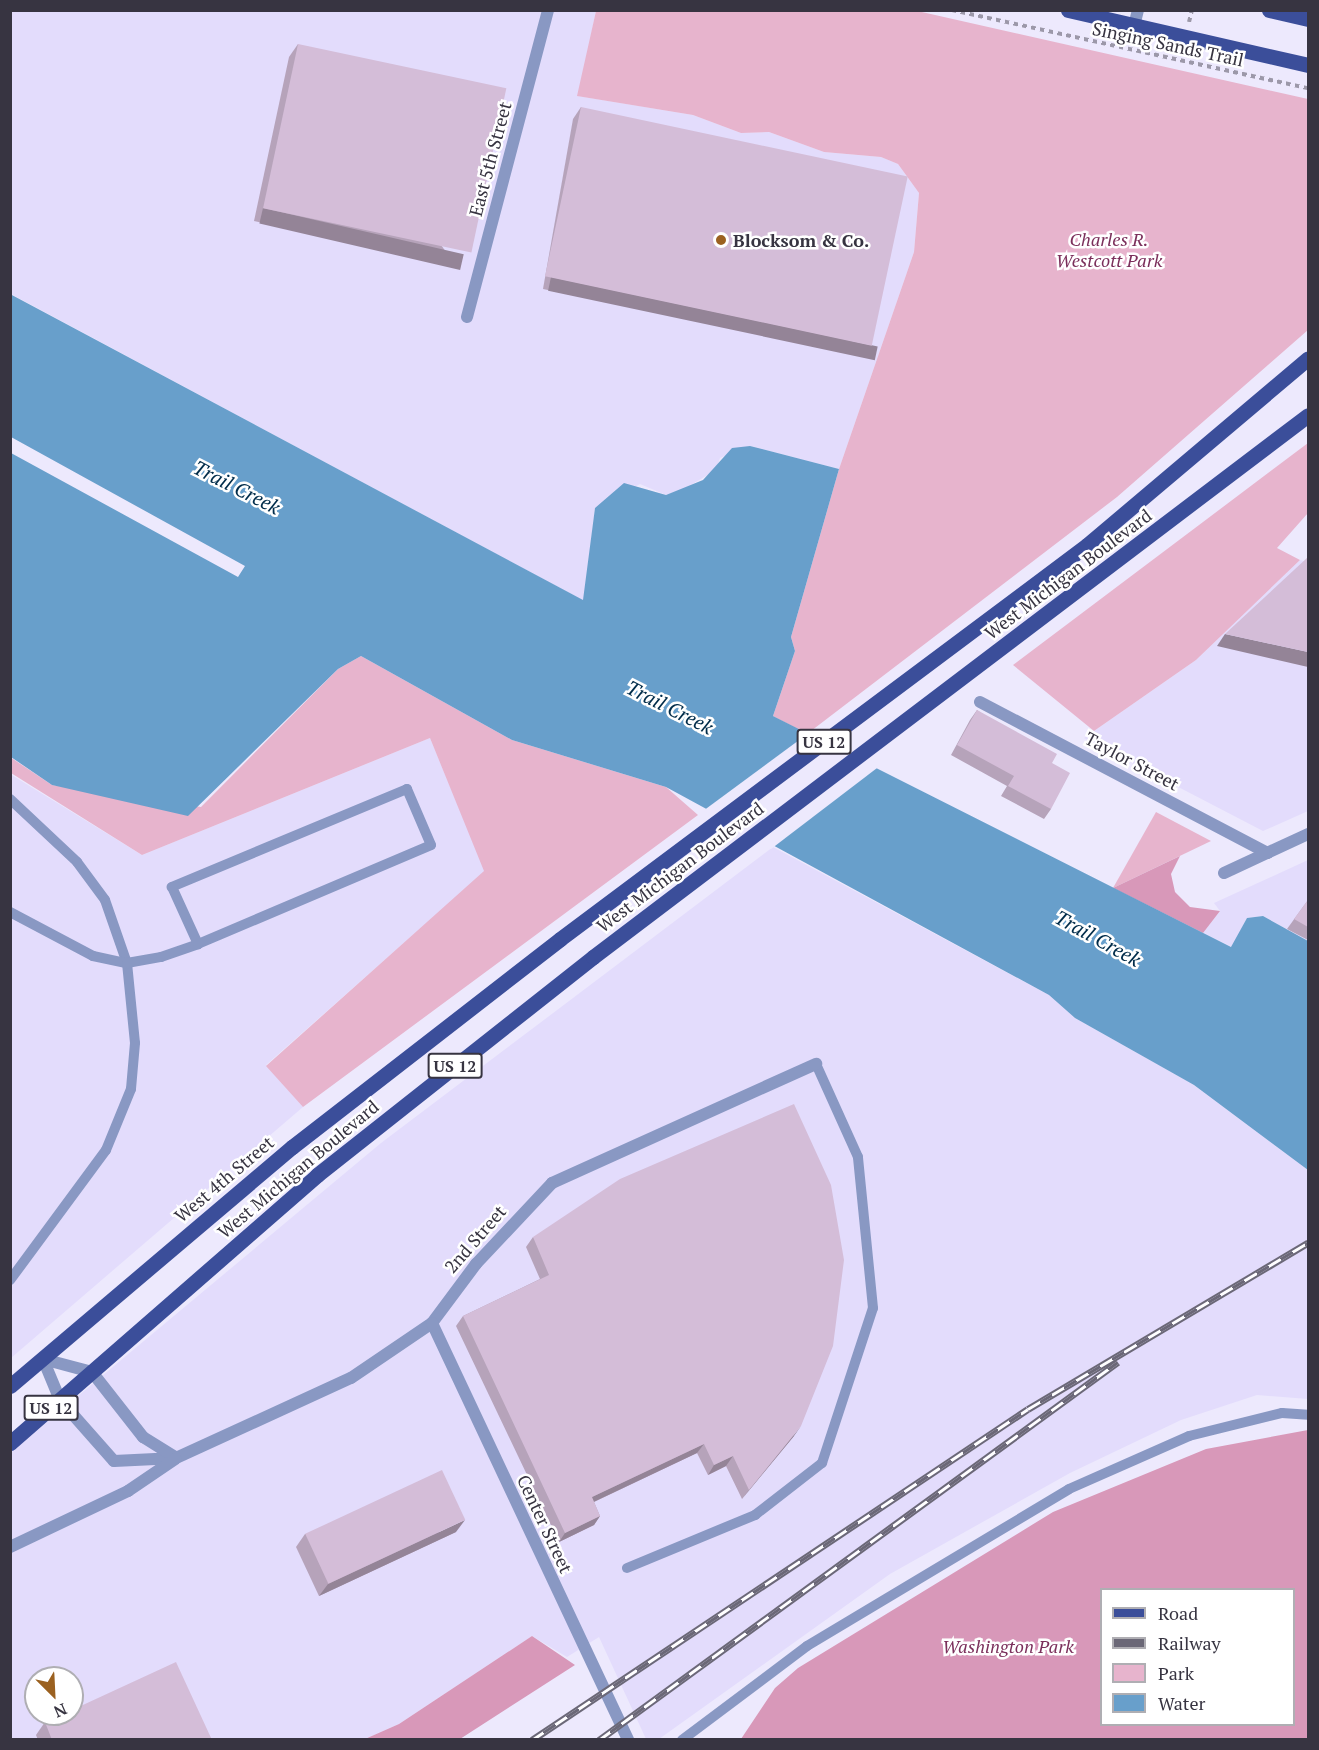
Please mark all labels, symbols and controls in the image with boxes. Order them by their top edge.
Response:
street label: Singing Sands Trail [1090,17,1246,71]
street label: East 5th Street [464,99,516,219]
place label: Blocksom & Co. [733,229,869,251]
park label: Charles R. Westcott Park [1056,229,1162,272]
marker: Blocksom & Co. [714,233,728,247]
water label: Trail Creek [190,455,284,519]
street label: West Michigan Boulevard [980,504,1156,644]
water label: Trail Creek [623,675,717,739]
street label: Taylor Street [1081,727,1183,795]
road number: US 12 [796,729,852,755]
street label: West Michigan Boulevard [592,797,768,937]
water label: Trail Creek [1051,905,1145,971]
road number: US 12 [426,1053,484,1079]
street label: West Michigan Boulevard [213,1095,383,1243]
street label: West 4th Street [170,1131,278,1227]
street label: 2nd Street [440,1201,510,1277]
road number: US 12 [22,1395,80,1421]
street label: Center Street [513,1471,577,1577]
legend [1100,1588,1295,1726]
text: Road [1158,1601,1198,1625]
text: Railway [1158,1631,1221,1655]
park label: Washington Park [942,1635,1074,1657]
text: Park [1158,1661,1194,1685]
north arrow [24,1666,84,1726]
text: Water [1158,1691,1205,1715]
text: N [50,1698,71,1723]

